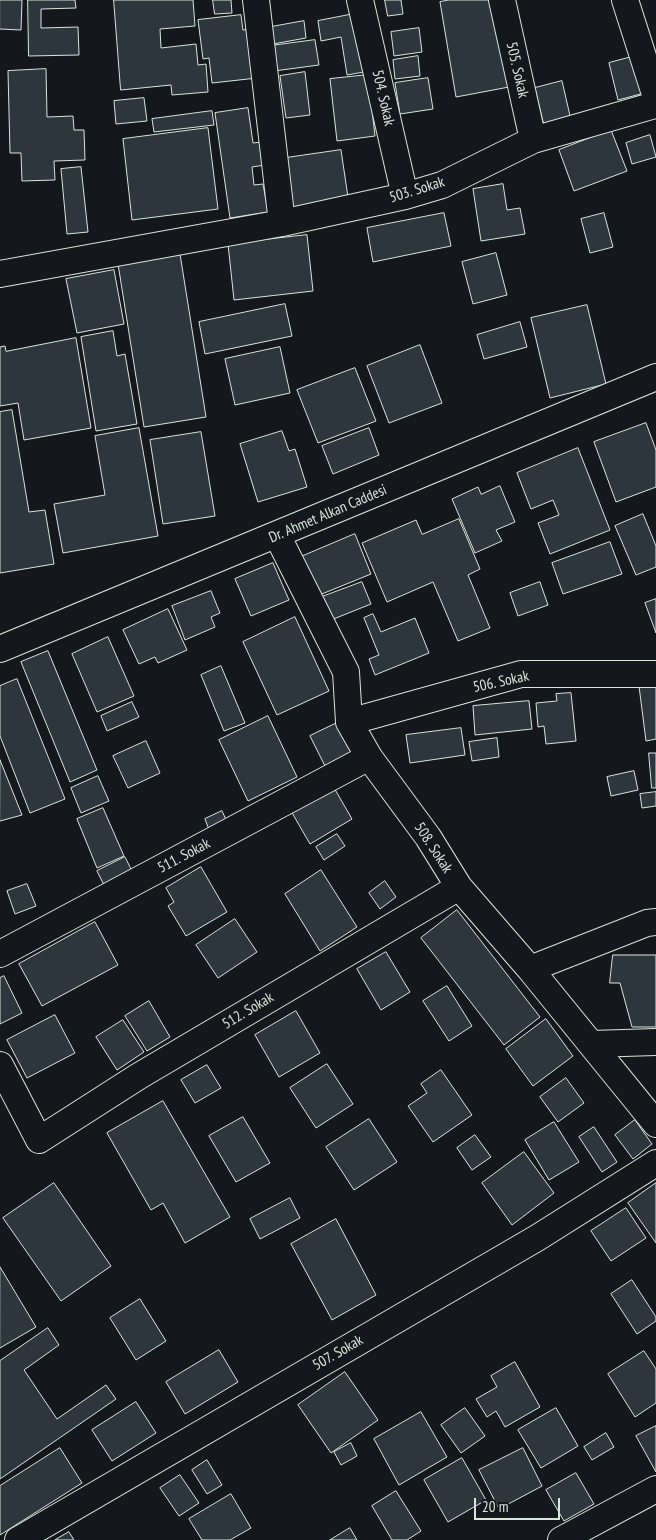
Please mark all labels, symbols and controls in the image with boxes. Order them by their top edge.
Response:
street label: 505. Sokak [502,40,532,100]
street label: 504. Sokak [368,68,398,128]
street label: 503. Sokak [387,173,447,207]
street label: Dr. Ahmet Alkan Caddesi [266,481,390,547]
street label: 506. Sokak [471,667,531,697]
street label: 508. Sokak [410,819,456,877]
street label: 511. Sokak [155,835,213,877]
street label: 512. Sokak [219,989,277,1033]
street label: 507. Sokak [310,1331,366,1375]
scale bar [476,1488,562,1520]
text: 20 m [482,1497,508,1516]

